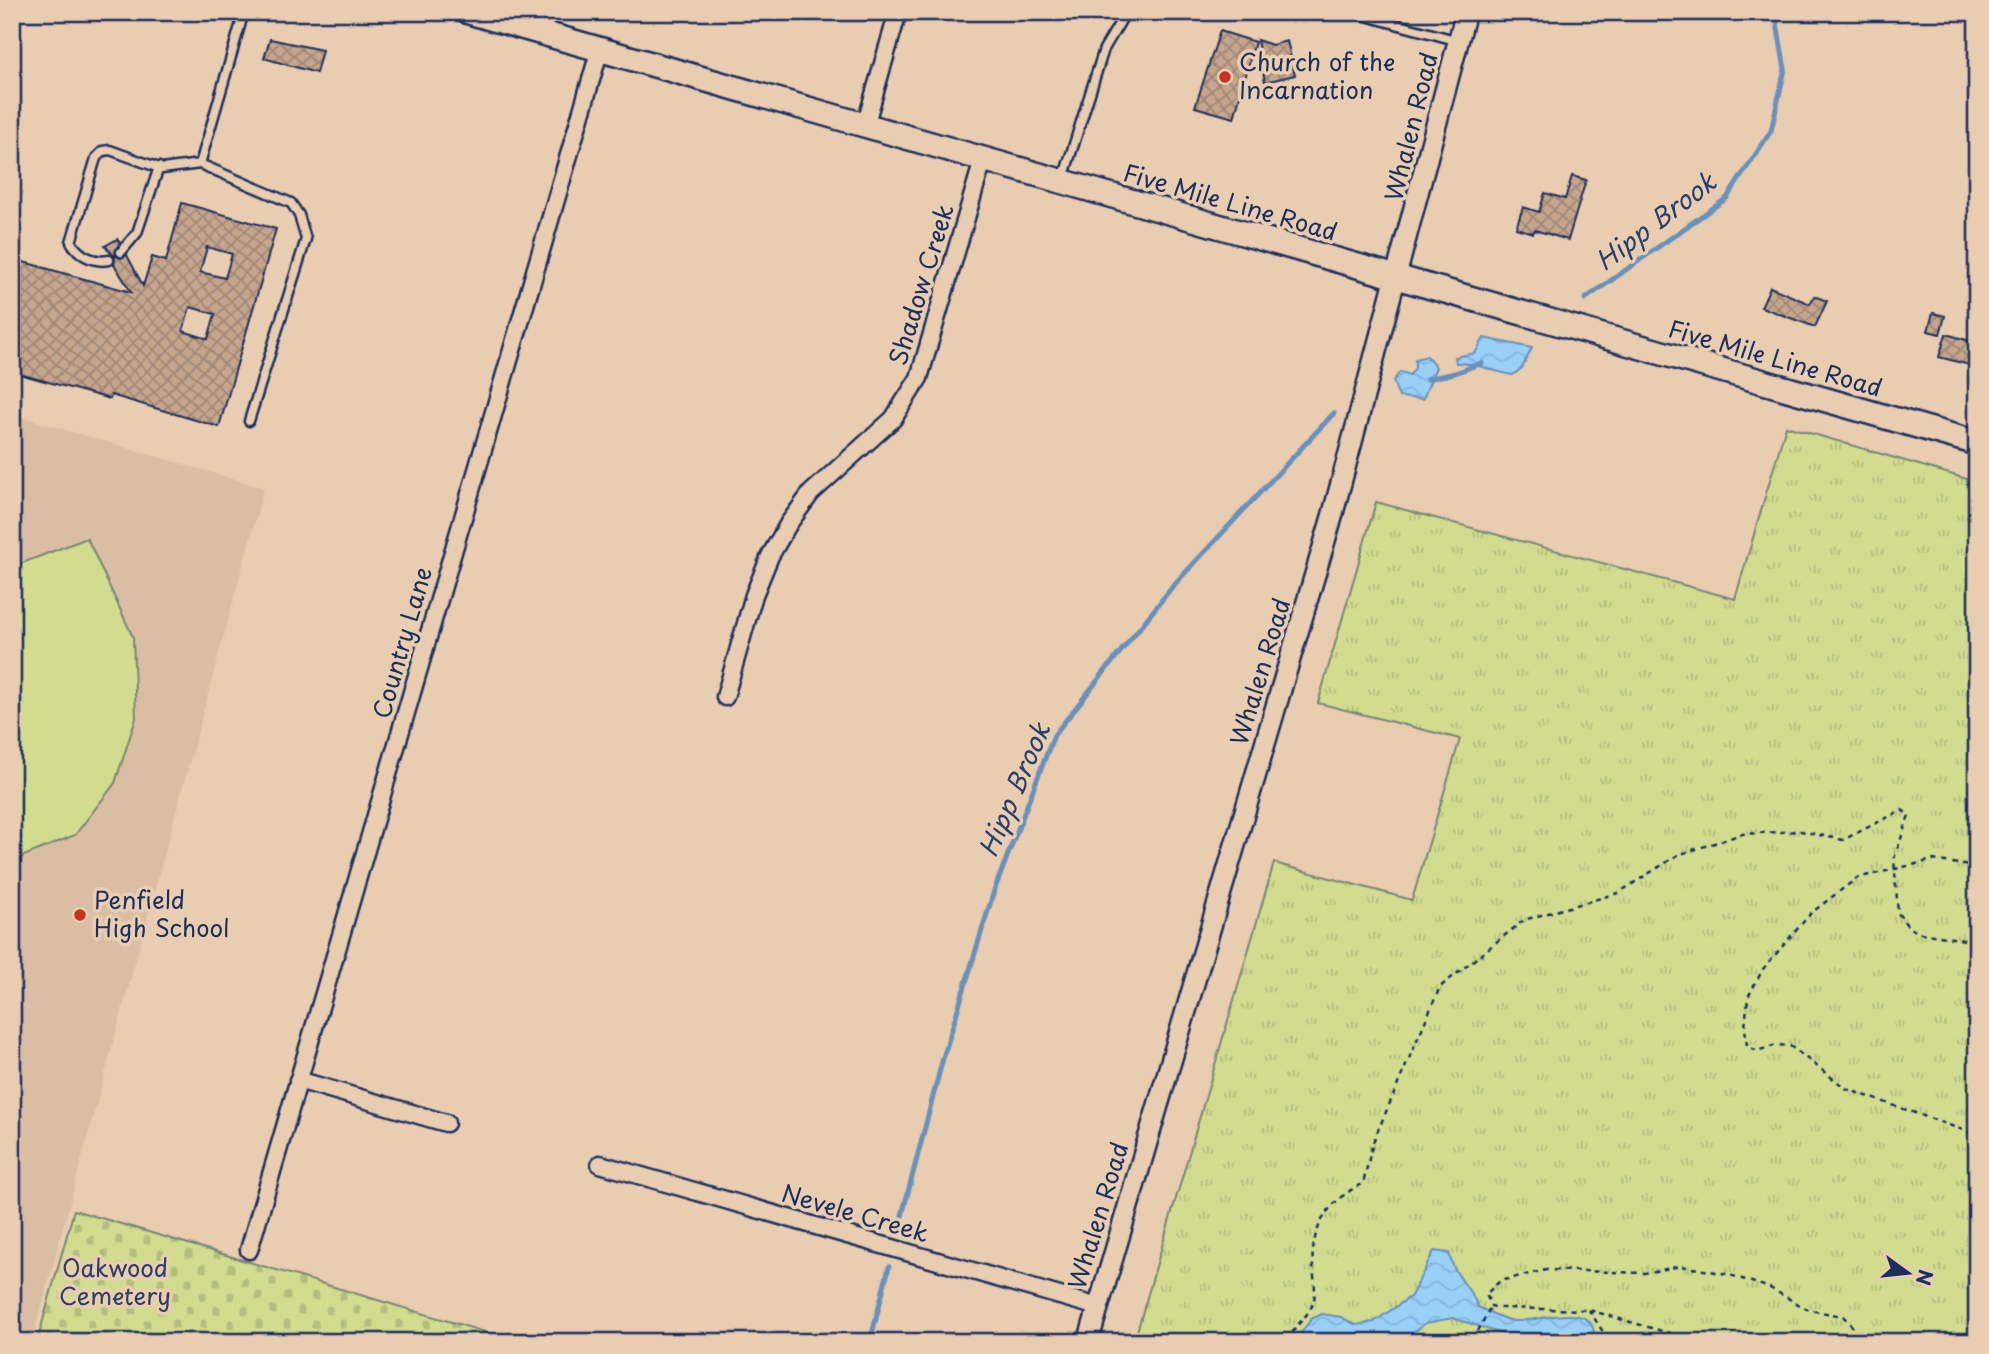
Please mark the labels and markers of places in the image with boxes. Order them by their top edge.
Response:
place label: Church of the Incarnation [1239,43,1395,107]
marker: Church of the Incarnation [1217,69,1233,85]
place label: Penfield High School [94,881,230,945]
marker: Penfield High School [72,907,88,923]

